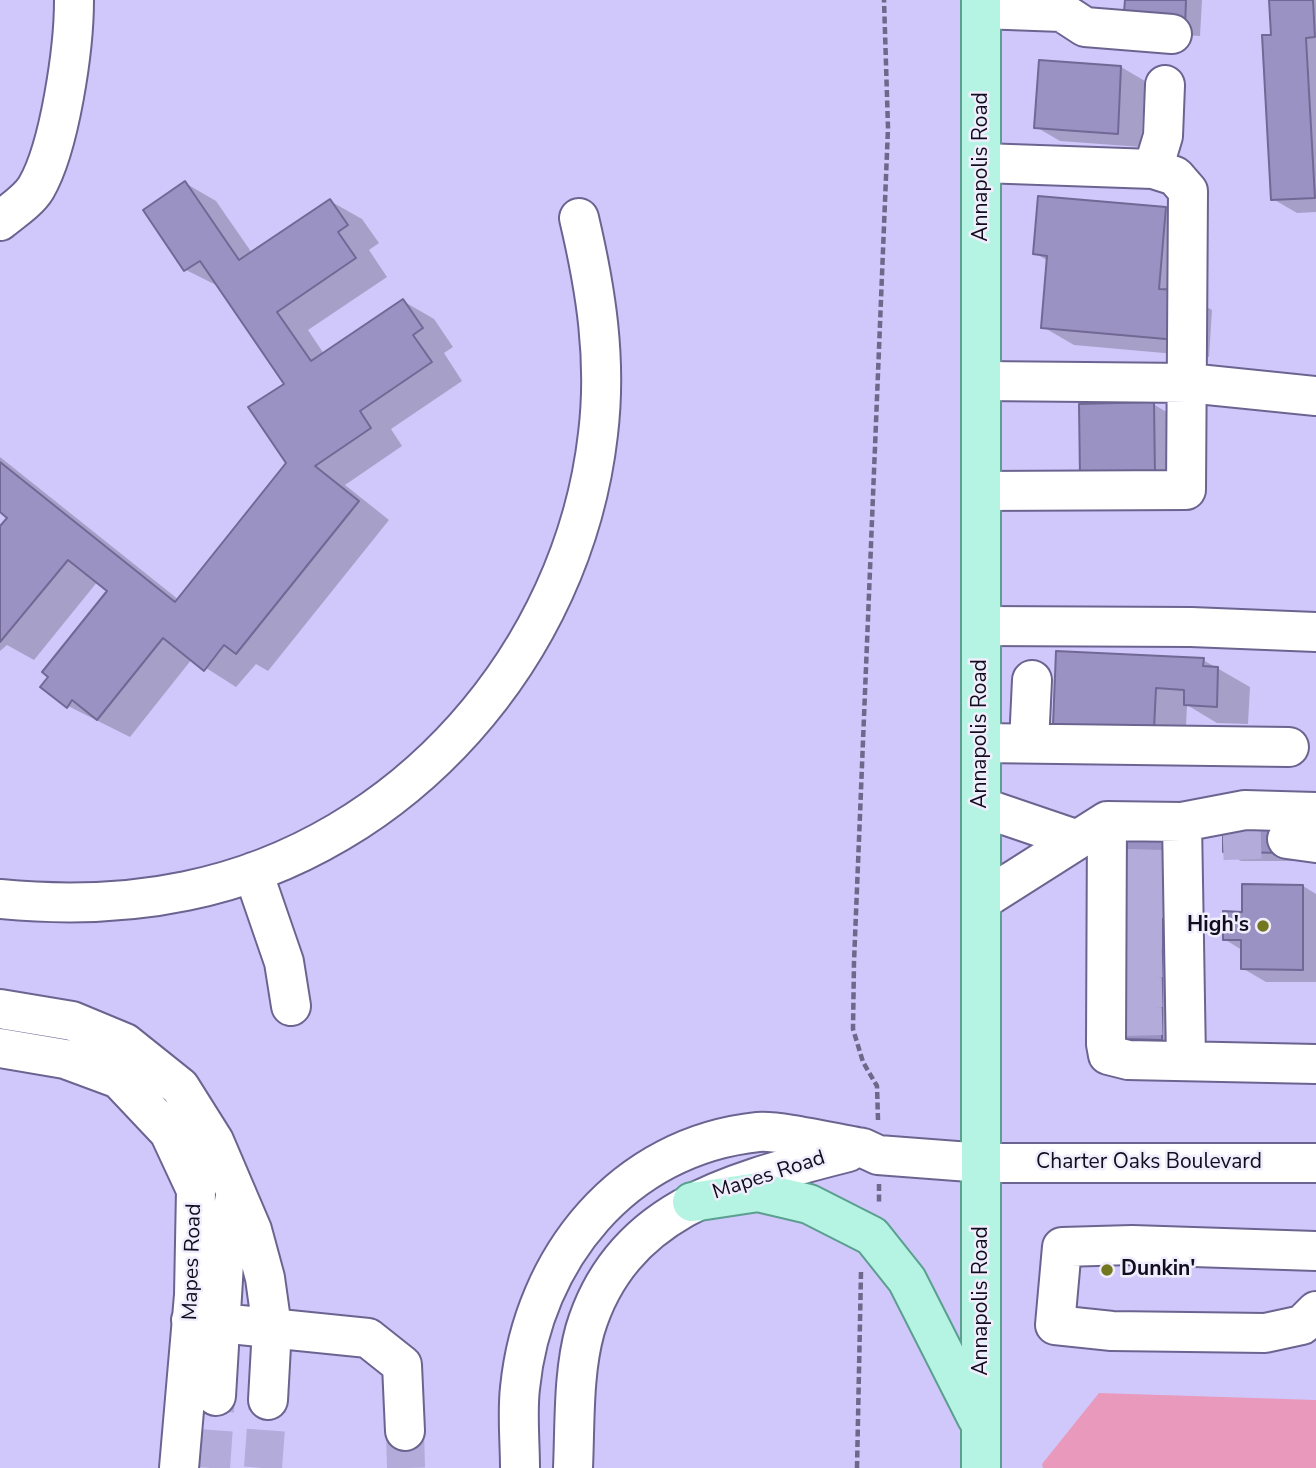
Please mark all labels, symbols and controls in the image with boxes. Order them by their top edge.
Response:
street label: Annapolis Road [969,92,995,242]
street label: Annapolis Road [968,659,994,809]
place label: High's [1187,913,1249,939]
marker: High's [1255,918,1271,934]
street label: Mapes Road [710,1146,828,1206]
street label: Charter Oaks Boulevard [1036,1150,1262,1176]
street label: Mapes Road [178,1203,208,1321]
street label: Annapolis Road [969,1226,995,1376]
place label: Dunkin' [1121,1257,1195,1283]
marker: Dunkin' [1099,1262,1115,1278]

